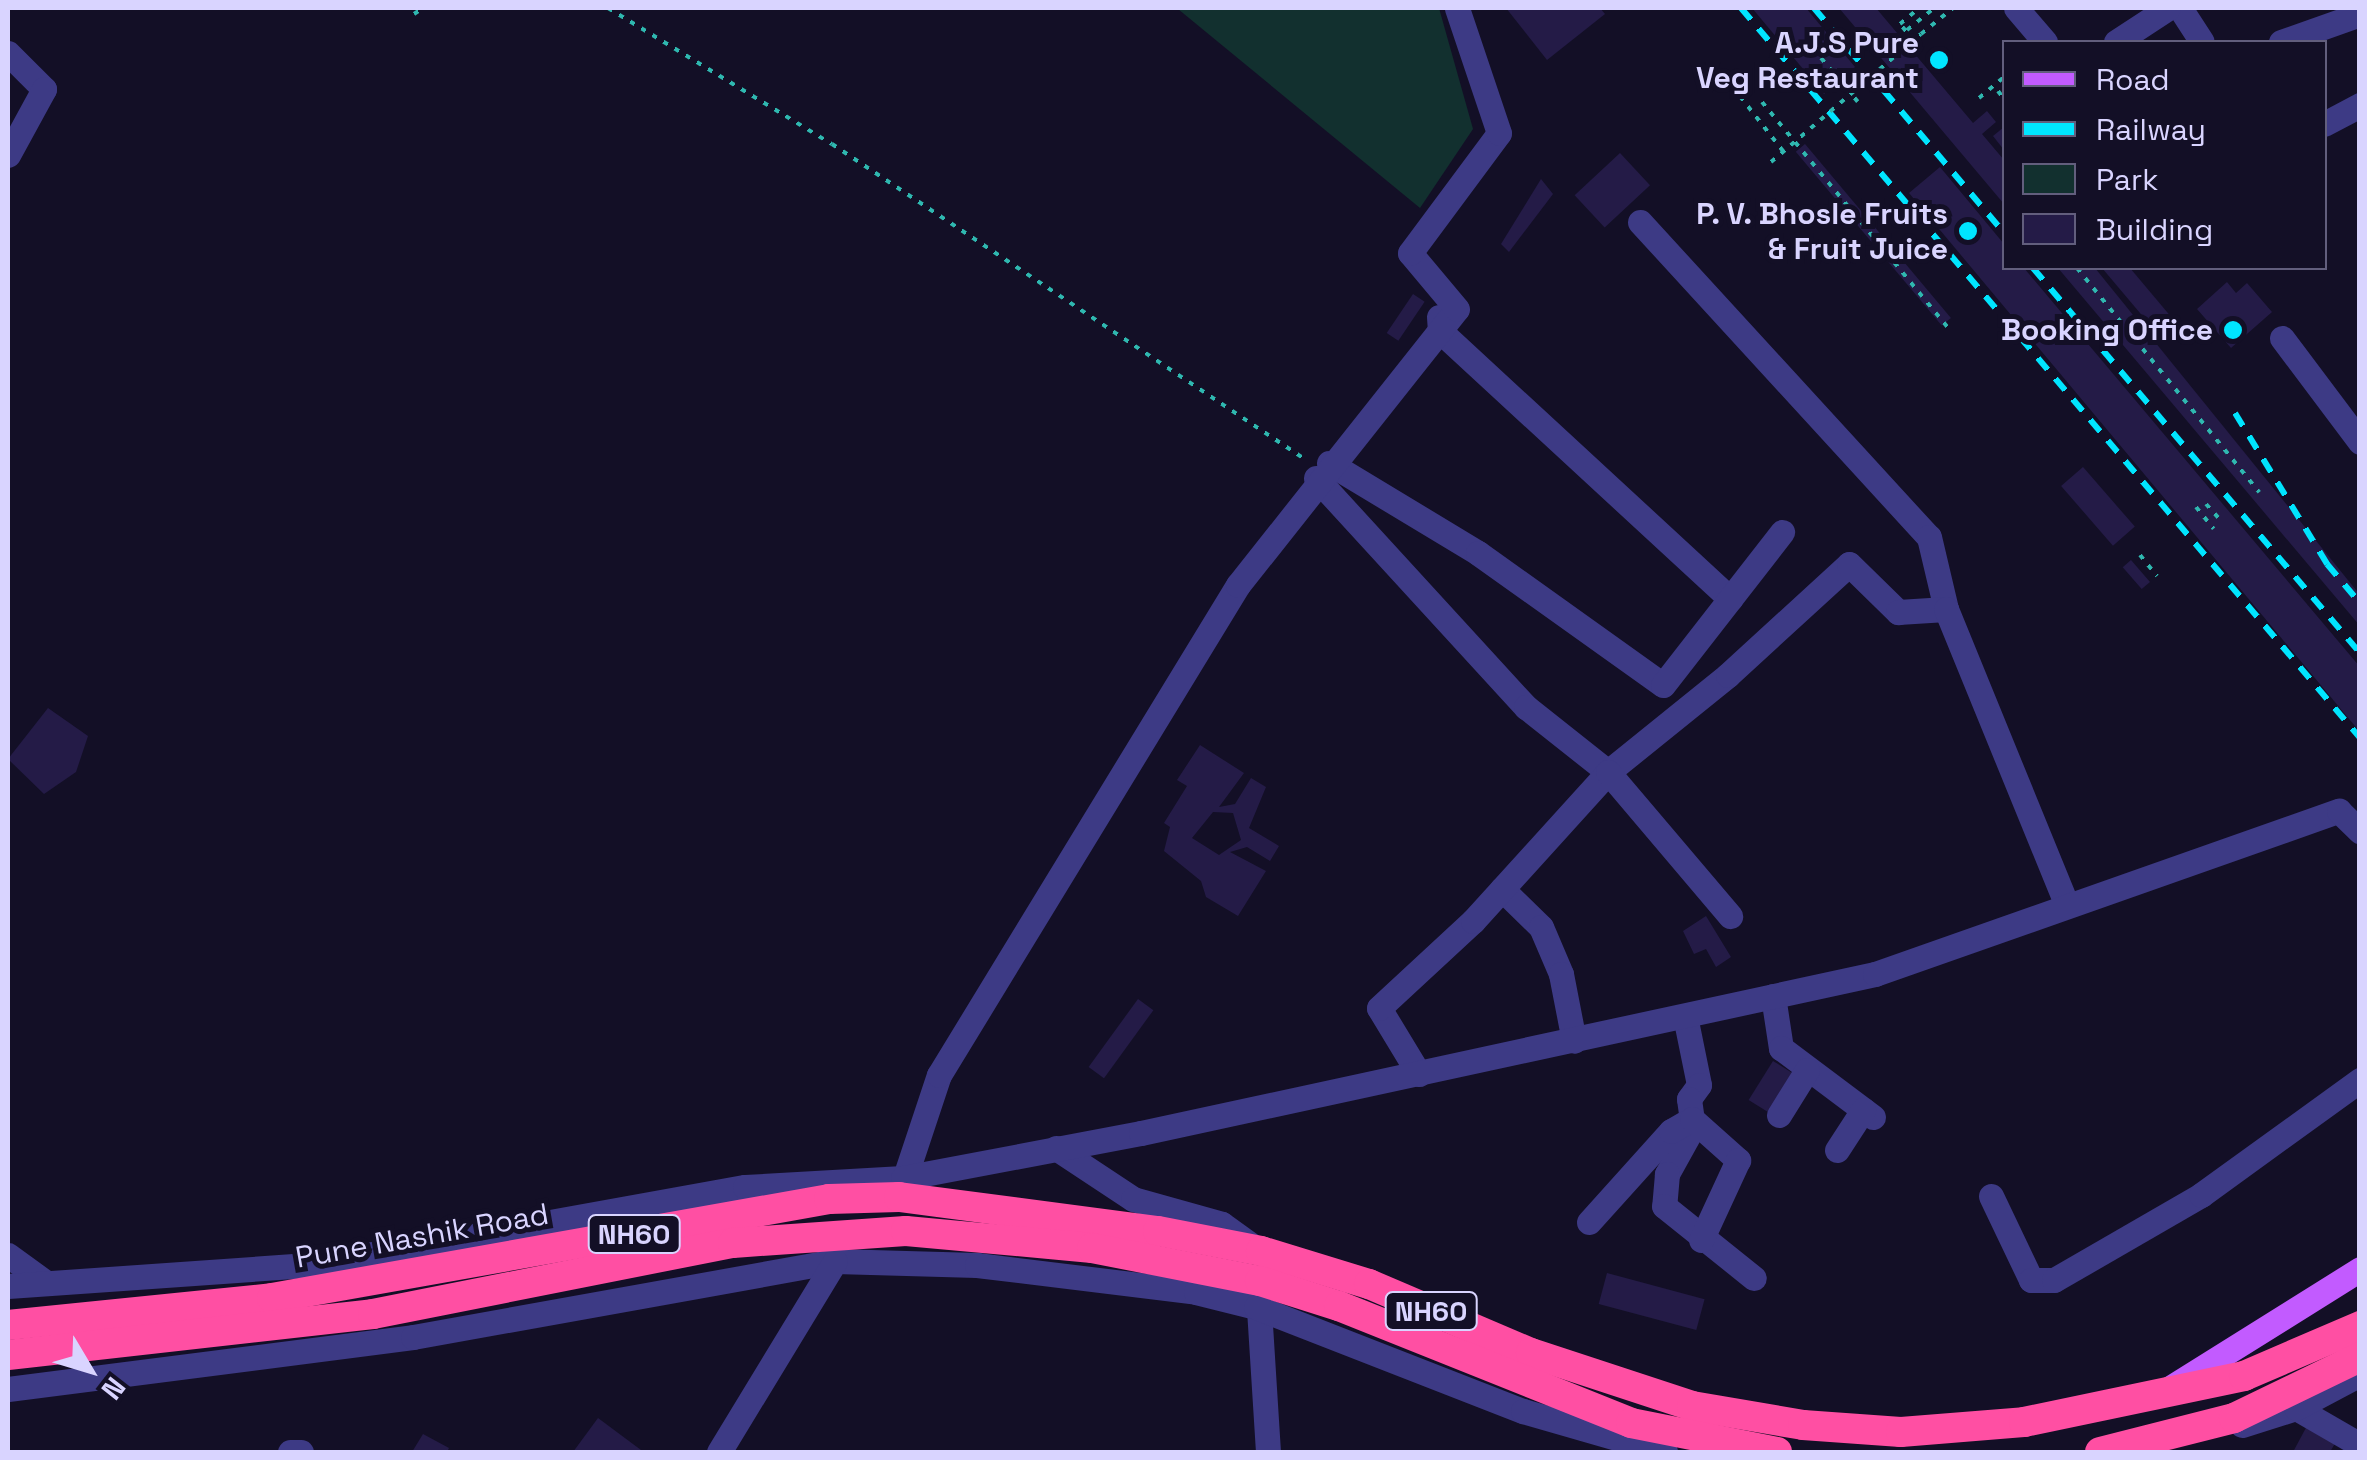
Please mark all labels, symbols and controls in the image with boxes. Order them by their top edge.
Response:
place label: A.J.S Pure Veg Restaurant [1696,25,1919,96]
legend [2002,40,2327,270]
marker: A.J.S Pure Veg Restaurant [1928,49,1950,71]
text: Road [2096,60,2170,99]
text: Railway [2096,110,2206,149]
text: Park [2096,160,2158,199]
place label: P. V. Bhosle Fruits & Fruit Juice [1694,196,1948,266]
text: Building [2096,210,2213,249]
marker: P. V. Bhosle Fruits & Fruit Juice [1957,220,1979,242]
place label: Booking Office [2001,312,2213,348]
marker: Booking Office [2222,319,2244,341]
street label: Pune Nashik Road [293,1196,551,1276]
road number: NH60 [586,1211,682,1257]
road number: NH60 [1384,1288,1478,1334]
north arrow [40,1320,140,1420]
text: N [94,1370,134,1407]

